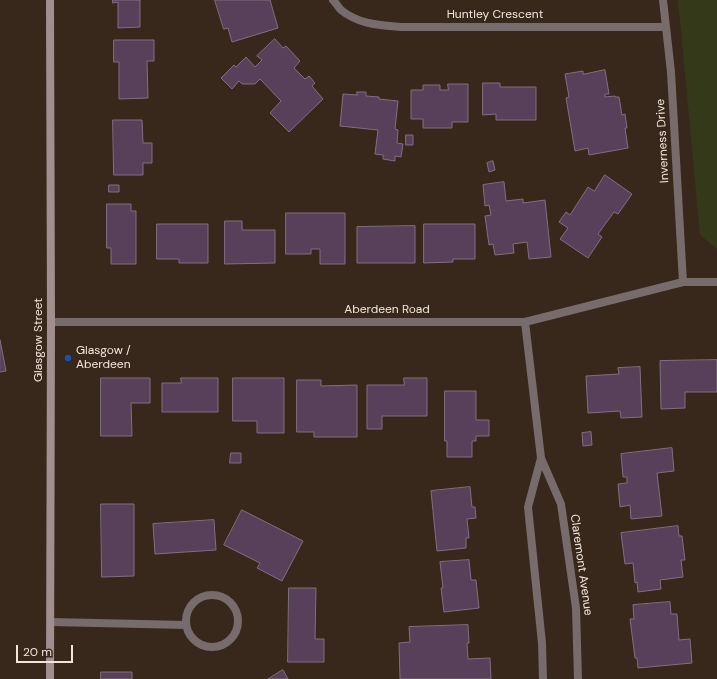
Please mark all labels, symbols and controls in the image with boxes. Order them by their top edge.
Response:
street label: Huntley Crescent [447,8,543,22]
street label: Inverness Drive [654,99,672,183]
street label: Glasgow Street [32,298,46,382]
street label: Aberdeen Road [344,303,430,317]
place label: Glasgow / Aberdeen [76,344,131,372]
marker: Glasgow / Aberdeen [63,353,73,363]
street label: Claremont Avenue [567,513,595,617]
scale bar [18,637,75,663]
text: 20 m [23,644,52,660]

